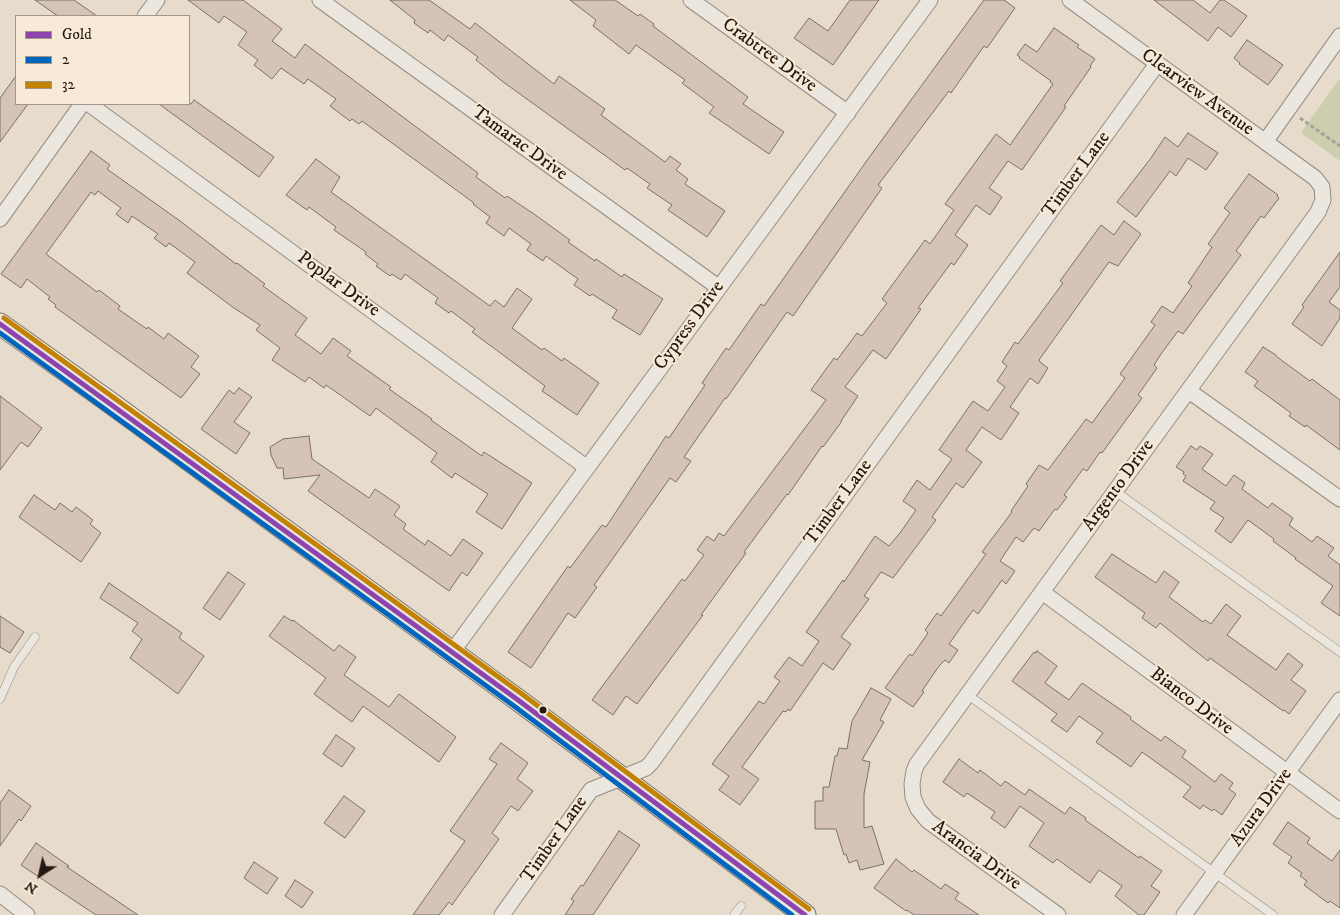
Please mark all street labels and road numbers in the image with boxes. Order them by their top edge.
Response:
street label: Crabtree Drive [717,14,821,98]
street label: Clearview Avenue [1136,44,1258,142]
street label: Tamarac Drive [467,102,571,186]
street label: Timber Lane [1038,128,1116,222]
street label: Poplar Drive [292,247,384,323]
street label: Cypress Drive [650,277,730,375]
street label: Argento Drive [1078,436,1160,536]
street label: Timber Lane [800,456,878,550]
street label: Bianco Drive [1145,663,1237,741]
street label: Azura Drive [1226,764,1298,852]
street label: Timber Lane [517,792,593,888]
street label: Arancia Drive [927,816,1025,896]

